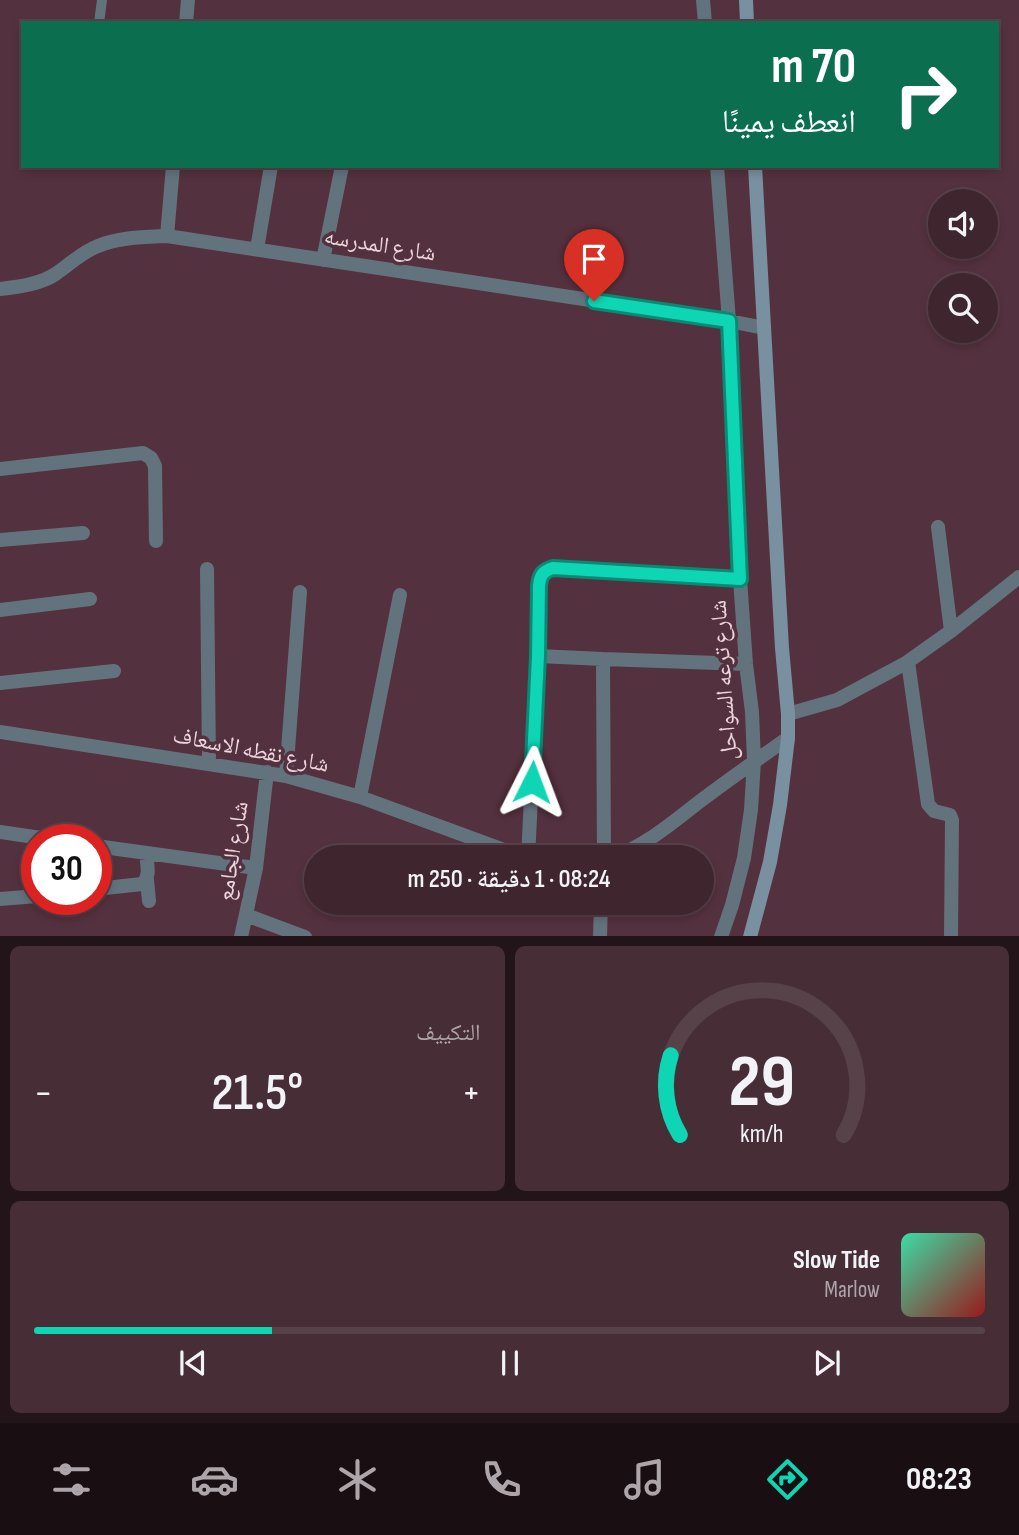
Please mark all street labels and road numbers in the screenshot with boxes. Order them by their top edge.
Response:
street label: شارع المدرسه [322,222,438,268]
street label: شارع ترعه السواحل [704,599,744,761]
street label: شارع نقطه الاسعاف [171,721,331,779]
street label: شارع الجامع [211,799,255,903]

